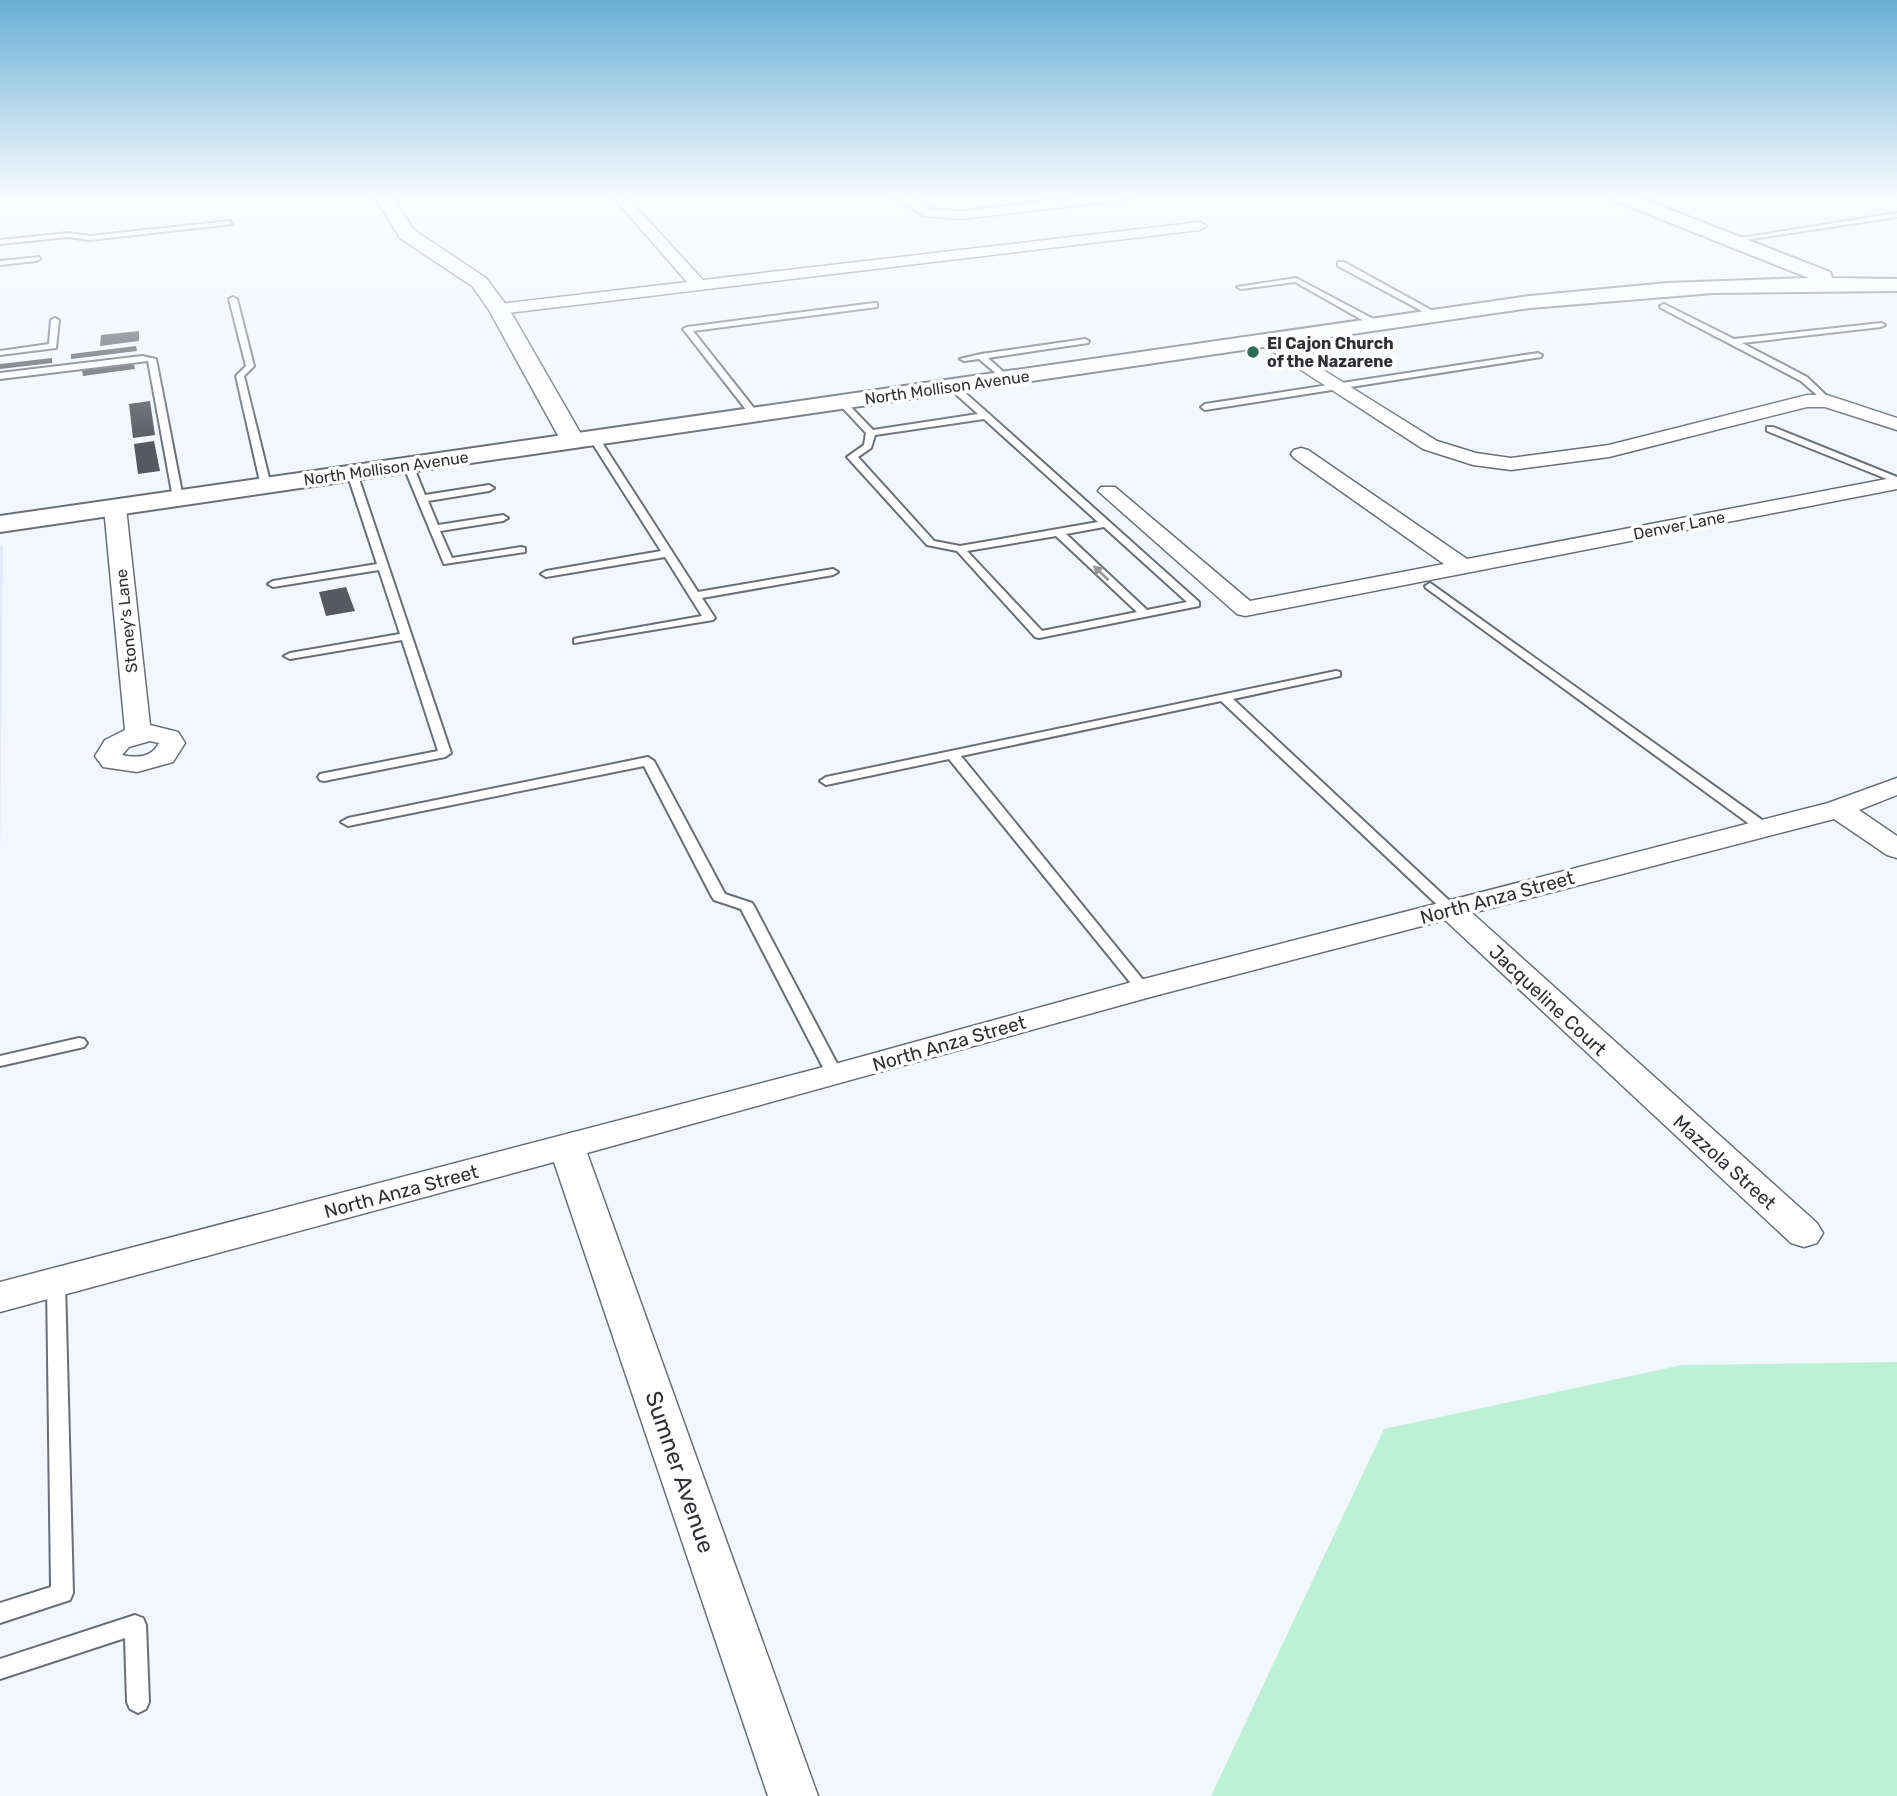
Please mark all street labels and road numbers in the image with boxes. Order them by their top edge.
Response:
street label: North Mollison Avenue [863,367,1031,408]
street label: North Mollison Avenue [302,448,470,489]
street label: Denver Lane [1632,507,1727,544]
street label: Stoney's Lane [112,568,141,674]
street label: North Anza Street [1418,866,1577,929]
street label: Jacqueline Court [1484,940,1612,1061]
street label: North Anza Street [870,1010,1029,1076]
street label: Mazzola Street [1669,1110,1781,1215]
street label: North Anza Street [322,1160,481,1223]
street label: Sumner Avenue [639,1387,721,1557]

